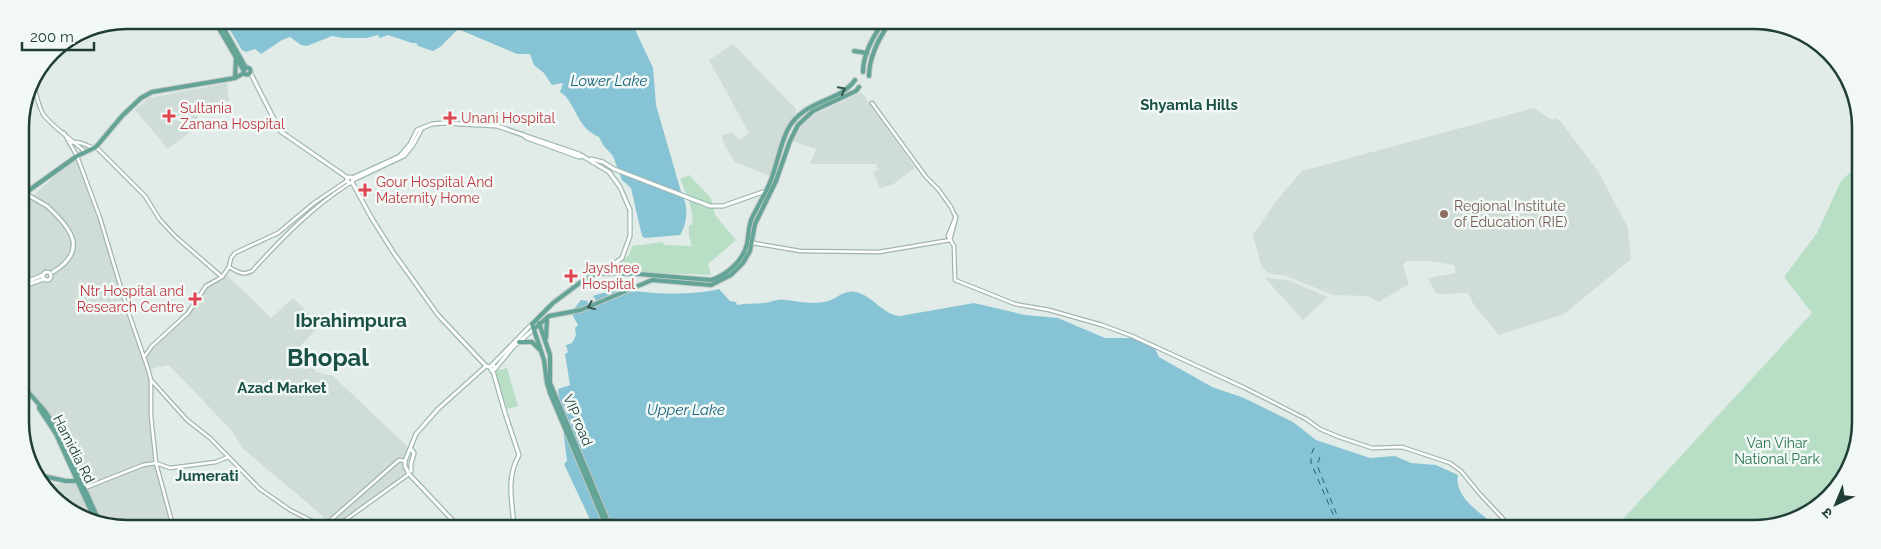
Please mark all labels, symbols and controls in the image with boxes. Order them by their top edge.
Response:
scale bar [22,20,95,52]
text: 200 m [30,28,74,46]
water label: Lower Lake [570,72,648,90]
one-way arrow [837,87,846,97]
district label: Shyamla Hills [1140,96,1238,114]
place label: Sultania Zanana Hospital [180,100,285,132]
marker: Sultania Zanana Hospital [162,109,176,123]
place label: Unani Hospital [461,110,555,126]
marker: Unani Hospital [443,111,457,125]
place label: Gour Hospital And Maternity Home [376,174,493,206]
marker: Gour Hospital And Maternity Home [358,183,372,197]
place label: Regional Institute of Education (RIE) [1454,198,1567,230]
marker: Regional Institute of Education (RIE) [1438,208,1450,220]
place label: Jayshree Hospital [582,260,639,292]
marker: Jayshree Hospital [564,269,578,283]
place label: Ntr Hospital and Research Centre [77,283,184,315]
marker: Ntr Hospital and Research Centre [188,292,202,306]
one-way arrow [587,299,596,310]
district label: Ibrahimpura [295,309,407,331]
district label: Bhopal [287,343,369,372]
district label: Azad Market [237,379,327,397]
street label: VIP road [560,392,596,448]
water label: Upper Lake [647,401,725,419]
street label: Hamidia Rd [50,412,98,486]
park label: Van Vihar National Park [1734,435,1820,467]
district label: Jumerati [175,467,239,485]
north arrow [1811,479,1861,529]
text: उ [1818,504,1835,522]

